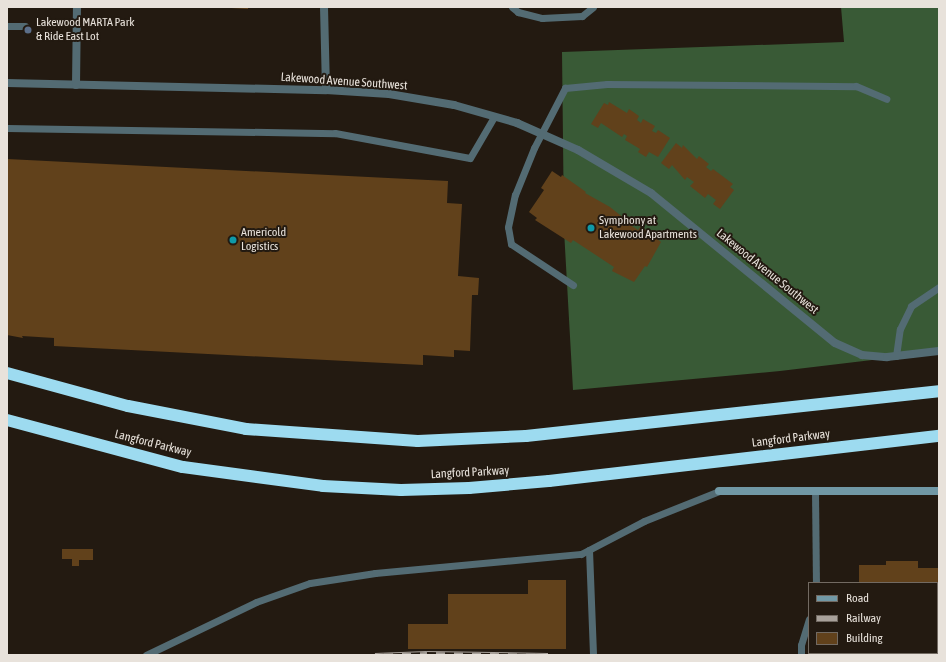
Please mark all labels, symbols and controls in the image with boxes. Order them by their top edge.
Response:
place label: Lakewood MARTA Park & Ride East Lot [36,16,135,44]
marker: Lakewood MARTA Park & Ride East Lot [23,25,33,35]
street label: Lakewood Avenue Southwest [280,70,408,94]
place label: Symphony at Lakewood Apartments [599,214,697,242]
marker: Symphony at Lakewood Apartments [586,223,596,233]
place label: Americold Logistics [241,226,286,254]
street label: Lakewood Avenue Southwest [713,226,821,318]
marker: Americold Logistics [228,235,238,245]
street label: Langford Parkway [751,427,831,451]
street label: Langford Parkway [113,428,193,460]
street label: Langford Parkway [430,464,510,482]
legend [808,582,938,654]
text: Road [846,591,869,605]
text: Railway [846,611,881,625]
text: Building [846,631,883,645]

